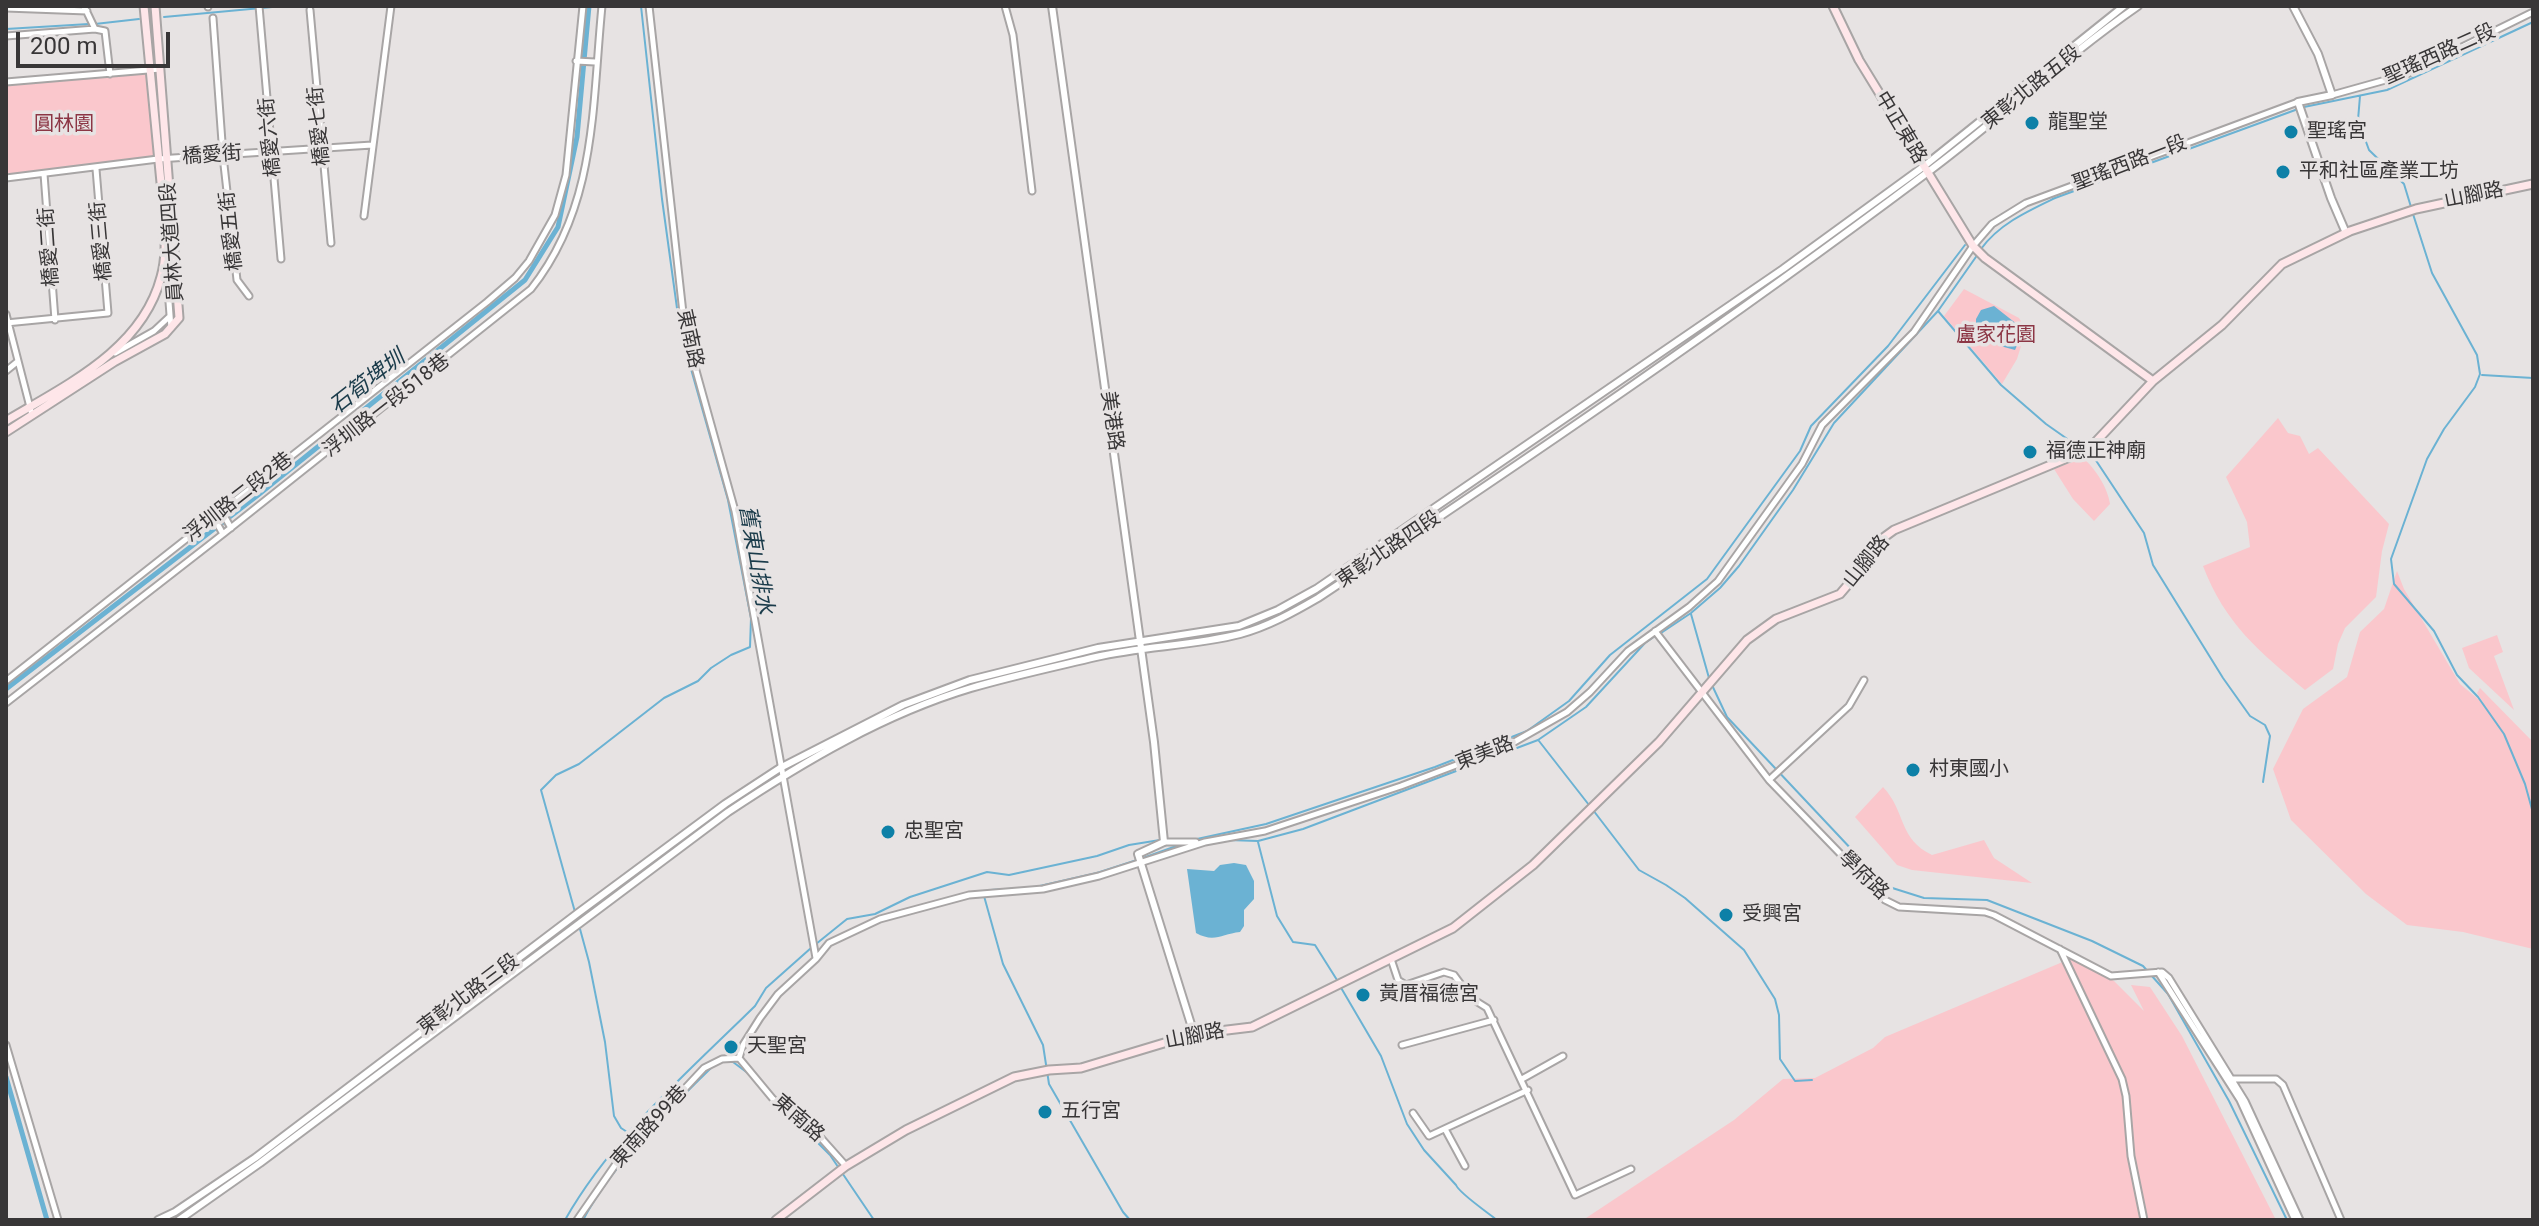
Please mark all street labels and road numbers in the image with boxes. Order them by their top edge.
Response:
street label: 聖瑤西路二段 [2380,20,2500,90]
street label: 東彰北路五段 [1978,41,2086,135]
street label: 橋愛七街 [305,85,335,167]
street label: 中正東路 [1869,88,1931,168]
street label: 橋愛六街 [256,96,286,178]
street label: 聖瑤西路一段 [2070,131,2190,197]
street label: 橋愛街 [181,142,243,170]
street label: 山腳路 [2442,178,2506,214]
street label: 員林大道四段 [157,181,189,303]
street label: 橋愛五街 [216,190,248,272]
street label: 橋愛三街 [87,200,117,282]
street label: 橋愛二街 [35,206,65,288]
street label: 東南路 [671,307,707,371]
street label: 浮圳路一段518巷 [319,349,455,463]
street label: 美港路 [1095,390,1127,452]
street label: 浮圳路二段2巷 [180,448,298,548]
street label: 東彰北路四段 [1333,507,1445,593]
street label: 山腳路 [1839,531,1895,593]
street label: 東美路 [1453,732,1517,776]
street label: 學府路 [1833,847,1893,905]
street label: 東彰北路三段 [414,949,524,1041]
street label: 山腳路 [1163,1019,1227,1055]
street label: 東南路99巷 [607,1081,693,1173]
street label: 東南路 [767,1090,829,1148]

